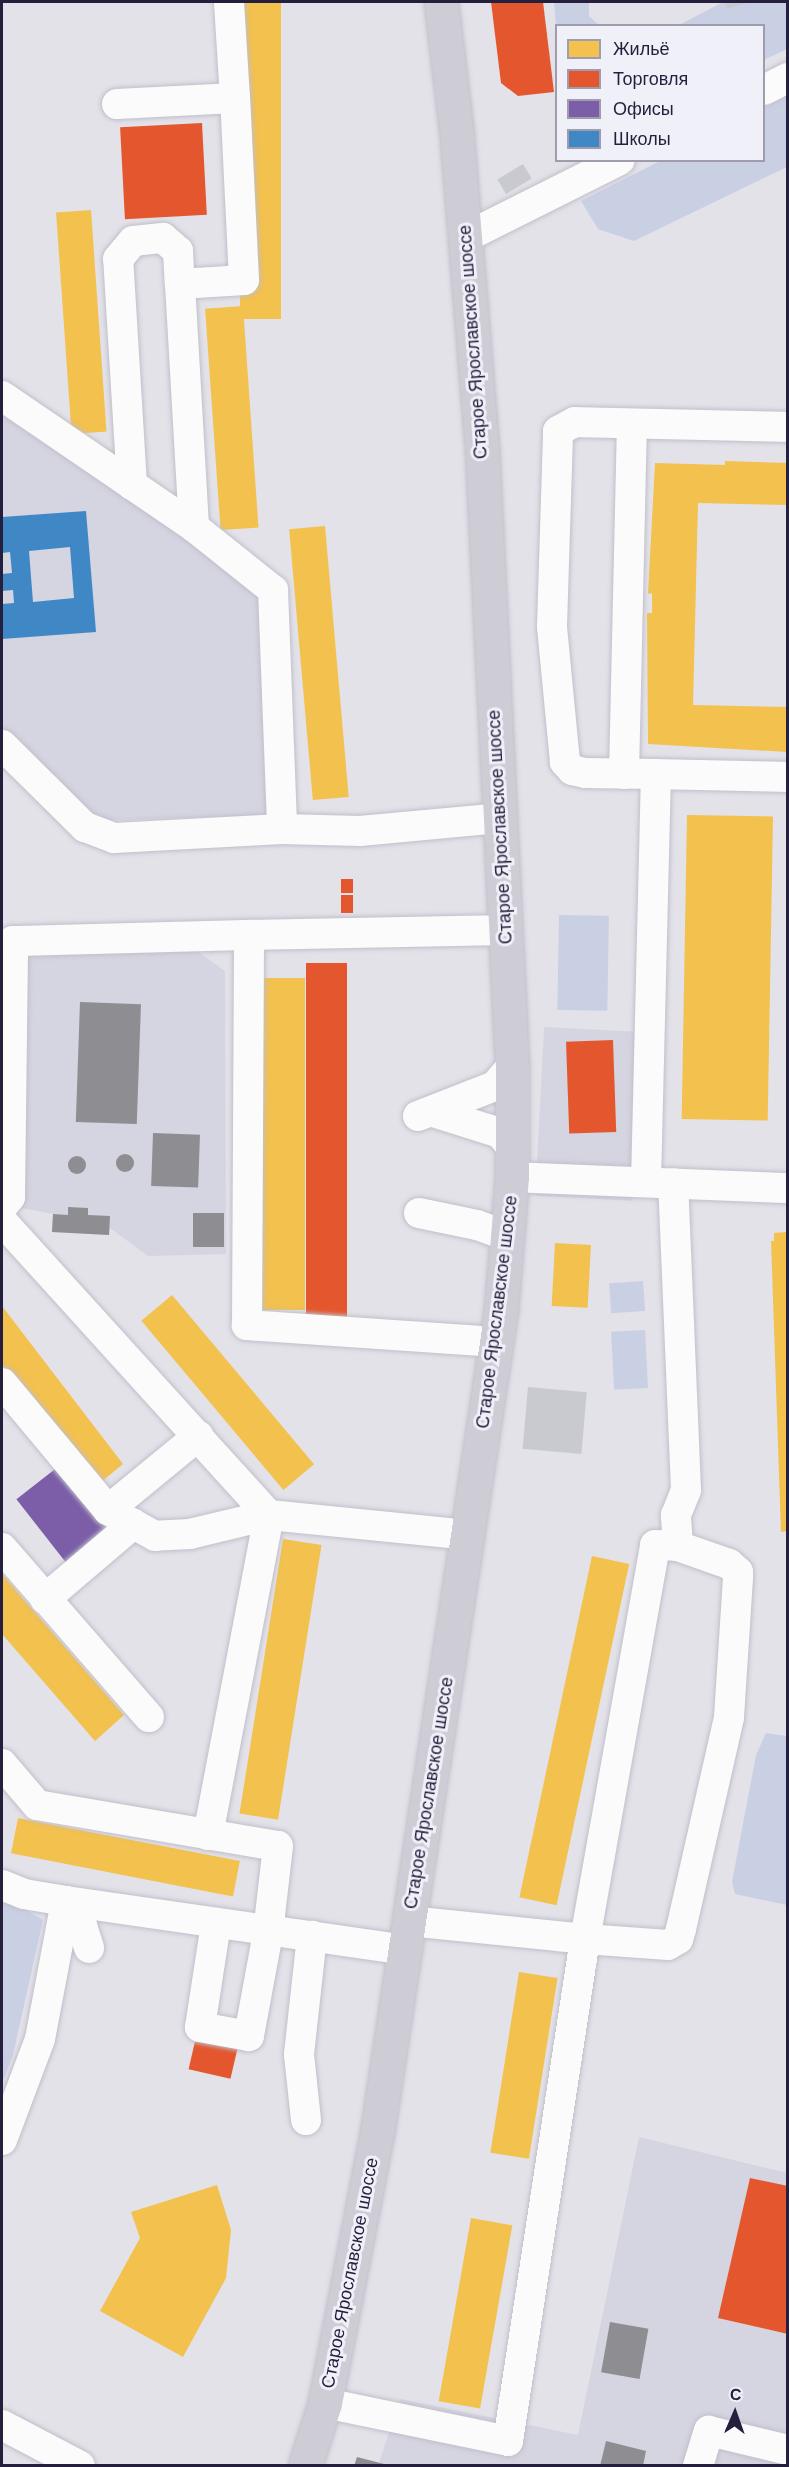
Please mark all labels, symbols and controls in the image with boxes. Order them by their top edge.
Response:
legend [555,24,765,162]
text: Жильё [613,38,670,59]
text: Торговля [613,68,688,89]
text: Офисы [613,98,674,119]
text: Школы [613,128,671,149]
street label: Старое Ярославское шоссе [454,224,492,460]
street label: Старое Ярославское шоссе [483,709,517,945]
street label: Старое Ярославское шоссе [472,1194,522,1430]
street label: Старое Ярославское шоссе [400,1675,458,1911]
street label: Старое Ярославское шоссе [317,2156,383,2390]
north arrow [705,2383,765,2443]
text: С [730,2385,742,2404]

